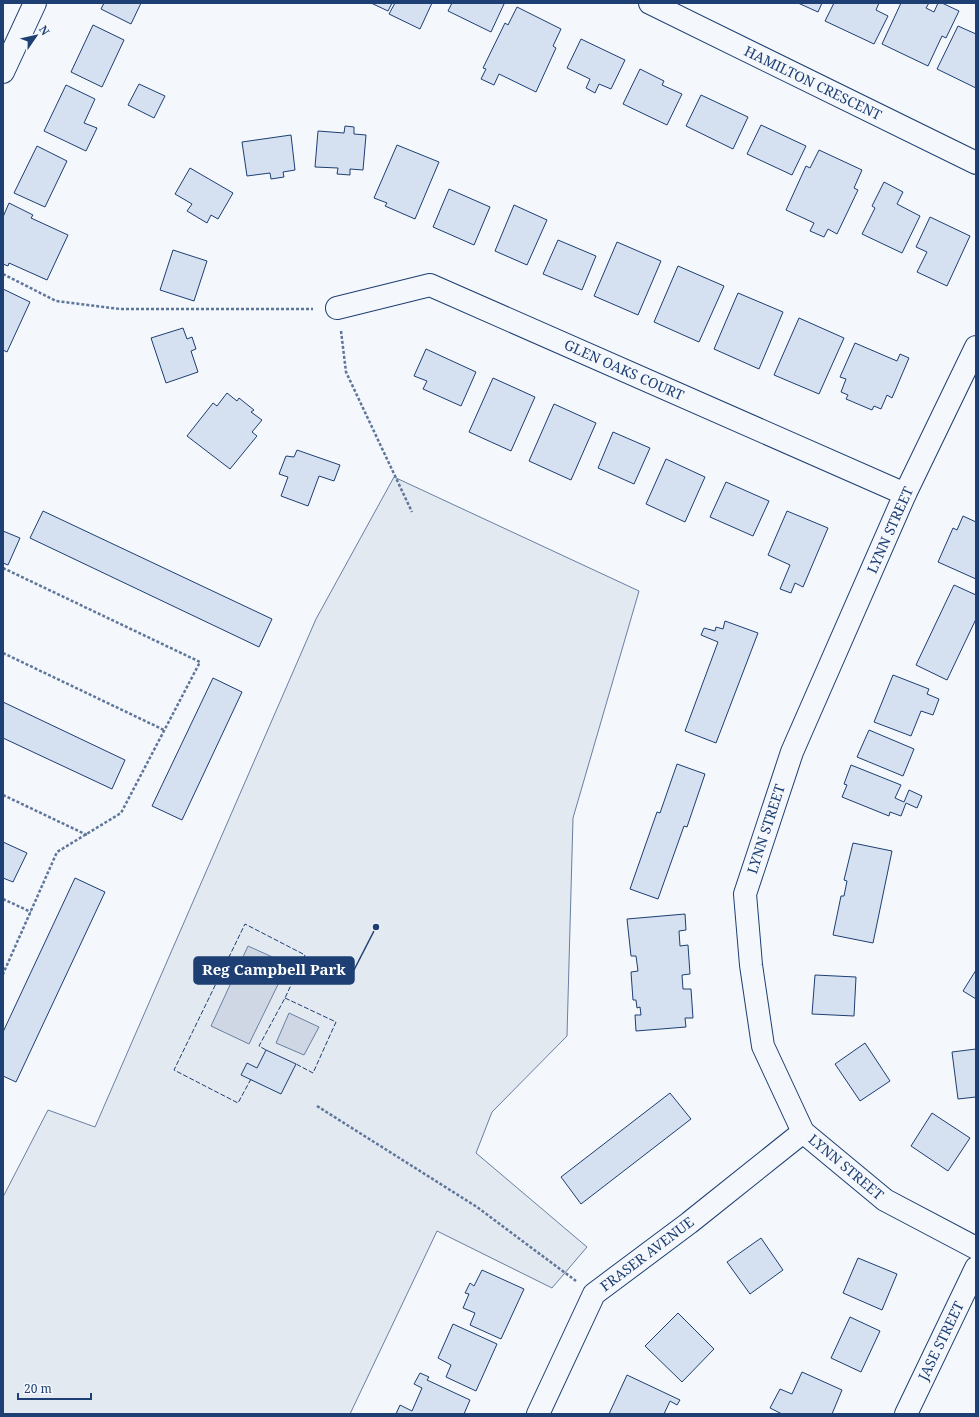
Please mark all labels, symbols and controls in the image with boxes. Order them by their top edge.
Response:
north arrow [16,16,56,56]
text: N [36,22,54,38]
street label: HAMILTON CRESCENT [741,41,885,124]
street label: GLEN OAKS COURT [561,335,688,405]
street label: LYNN STREET [862,483,917,576]
street label: LYNN STREET [742,781,789,876]
callout: Reg Campbell Park [194,957,354,984]
text: Reg Campbell Park [202,959,346,979]
street label: LYNN STREET [805,1130,888,1204]
street label: FRASER AVENUE [596,1212,698,1295]
street label: JASE STREET [913,1298,968,1384]
scale bar [18,1375,91,1401]
text: 20 m [24,1380,52,1397]

